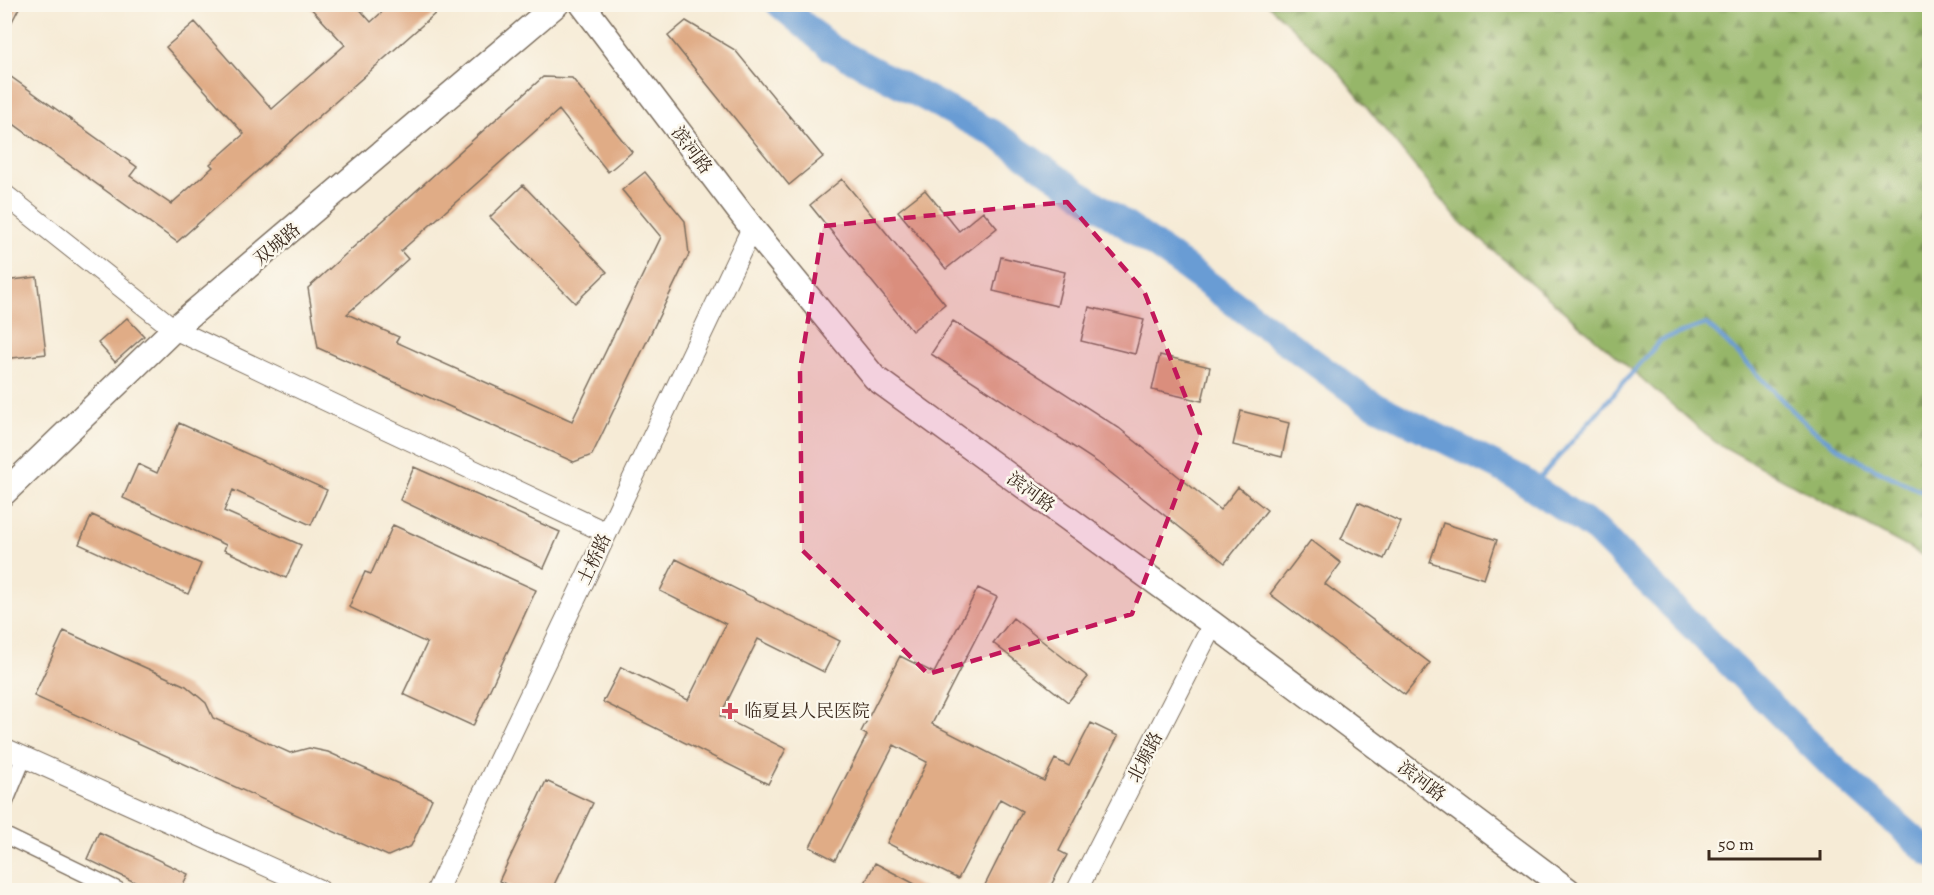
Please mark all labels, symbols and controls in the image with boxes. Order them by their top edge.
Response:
street label: 滨河路 [666,121,718,179]
street label: 双城路 [249,217,305,271]
street label: 滨河路 [1002,466,1060,518]
street label: 土桥路 [572,529,616,589]
place label: 临夏县人民医院 [744,699,870,723]
marker: 临夏县人民医院 [721,702,739,720]
street label: 北塬路 [1122,727,1168,787]
street label: 滨河路 [1393,755,1451,807]
scale bar [1709,823,1820,861]
text: 50 m [1718,832,1754,856]

